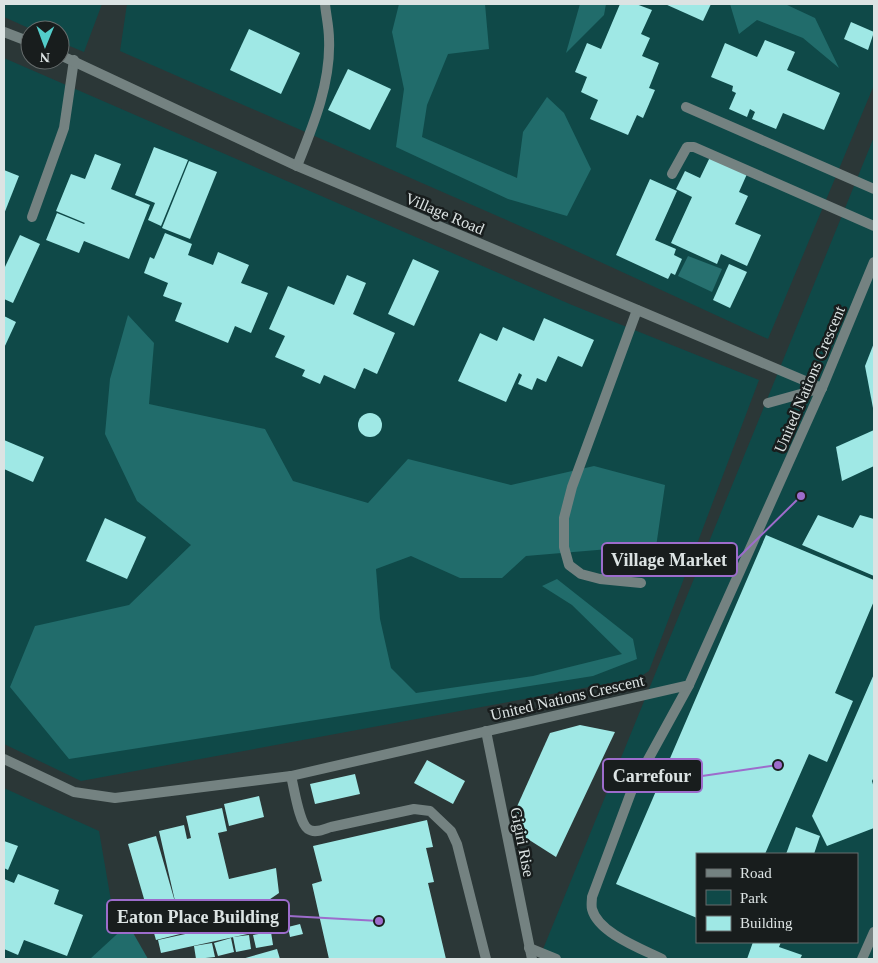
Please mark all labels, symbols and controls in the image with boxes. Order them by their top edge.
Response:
north arrow [20,20,70,70]
text: N [40,50,50,65]
street label: Village Road [402,189,487,239]
street label: United Nations Crescent [771,303,848,455]
callout: Village Market [602,543,737,576]
text: Village Market [611,550,727,570]
street label: United Nations Crescent [489,671,646,723]
callout: Carrefour [603,759,702,792]
text: Carrefour [613,766,691,786]
street label: Gigiri Rise [506,806,538,879]
legend [696,853,858,943]
text: Road [740,865,772,881]
text: Park [740,890,768,906]
callout: Eaton Place Building [107,900,289,933]
text: Eaton Place Building [117,907,279,927]
text: Building [740,915,793,931]

